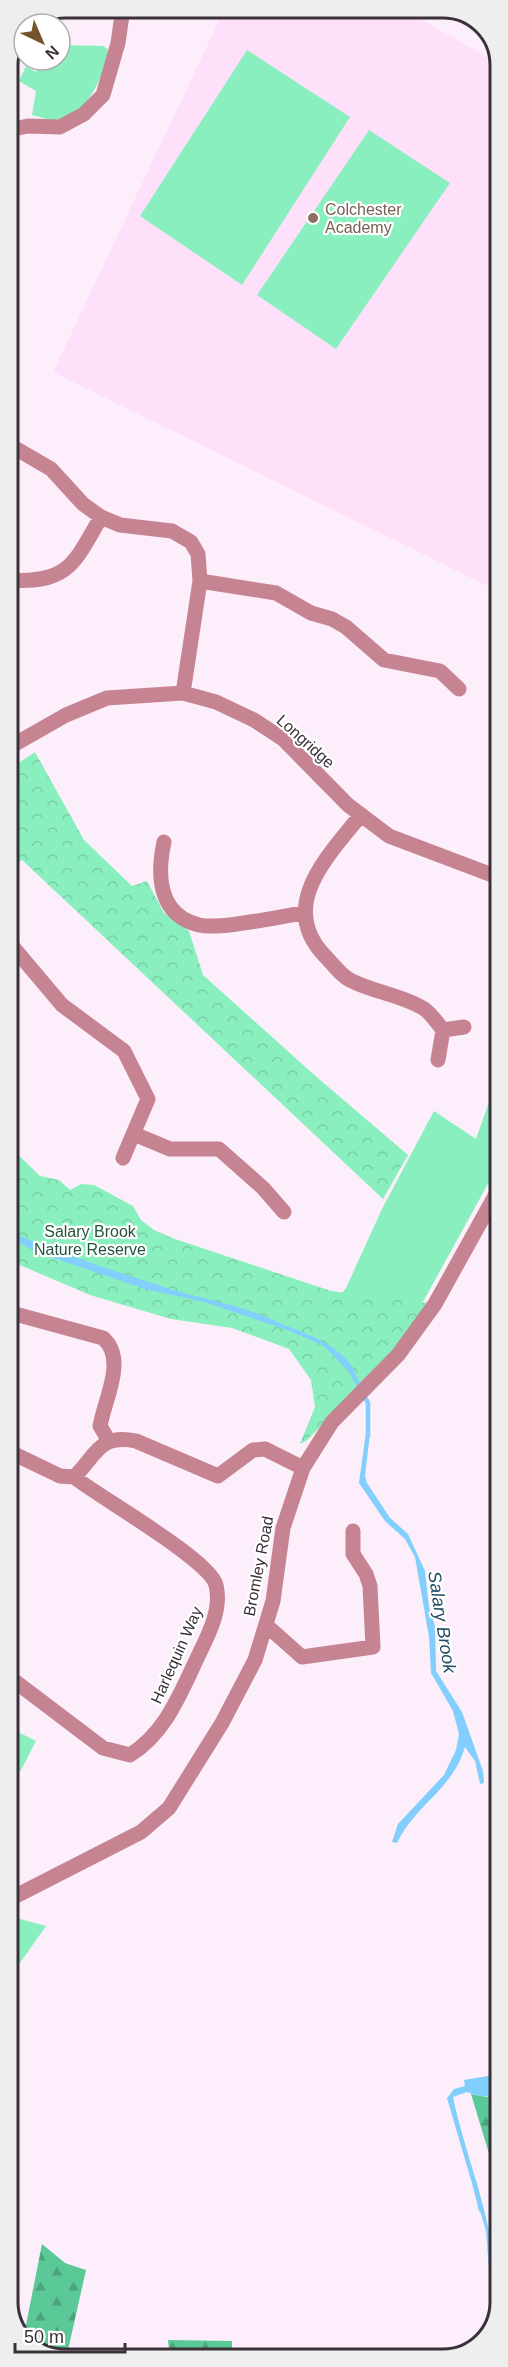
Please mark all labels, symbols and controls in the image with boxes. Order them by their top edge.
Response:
north arrow [12,12,72,72]
text: N [42,42,62,63]
place label: Colchester Academy [325,201,402,236]
marker: Colchester Academy [306,211,320,225]
street label: Longridge [274,711,338,772]
park label: Salary Brook Nature Reserve [34,1223,146,1258]
street label: Bromley Road [240,1515,277,1617]
water label: Salary Brook [424,1570,460,1675]
street label: Harlequin Way [147,1604,205,1706]
scale bar [15,2316,124,2354]
text: 50 m [24,2327,64,2347]

